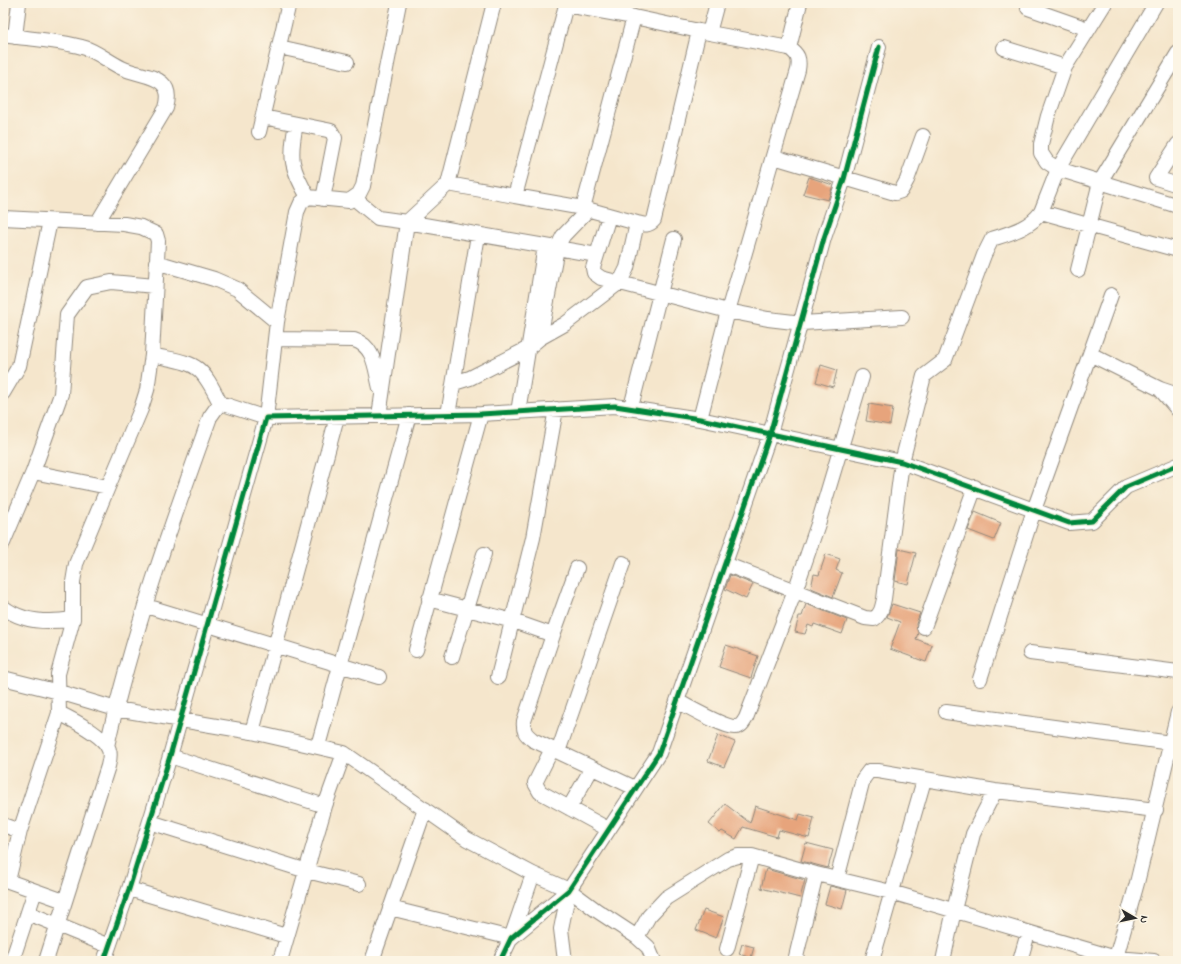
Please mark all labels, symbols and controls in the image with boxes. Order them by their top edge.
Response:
north arrow [1115,898,1155,938]
text: N [1135,914,1152,924]

